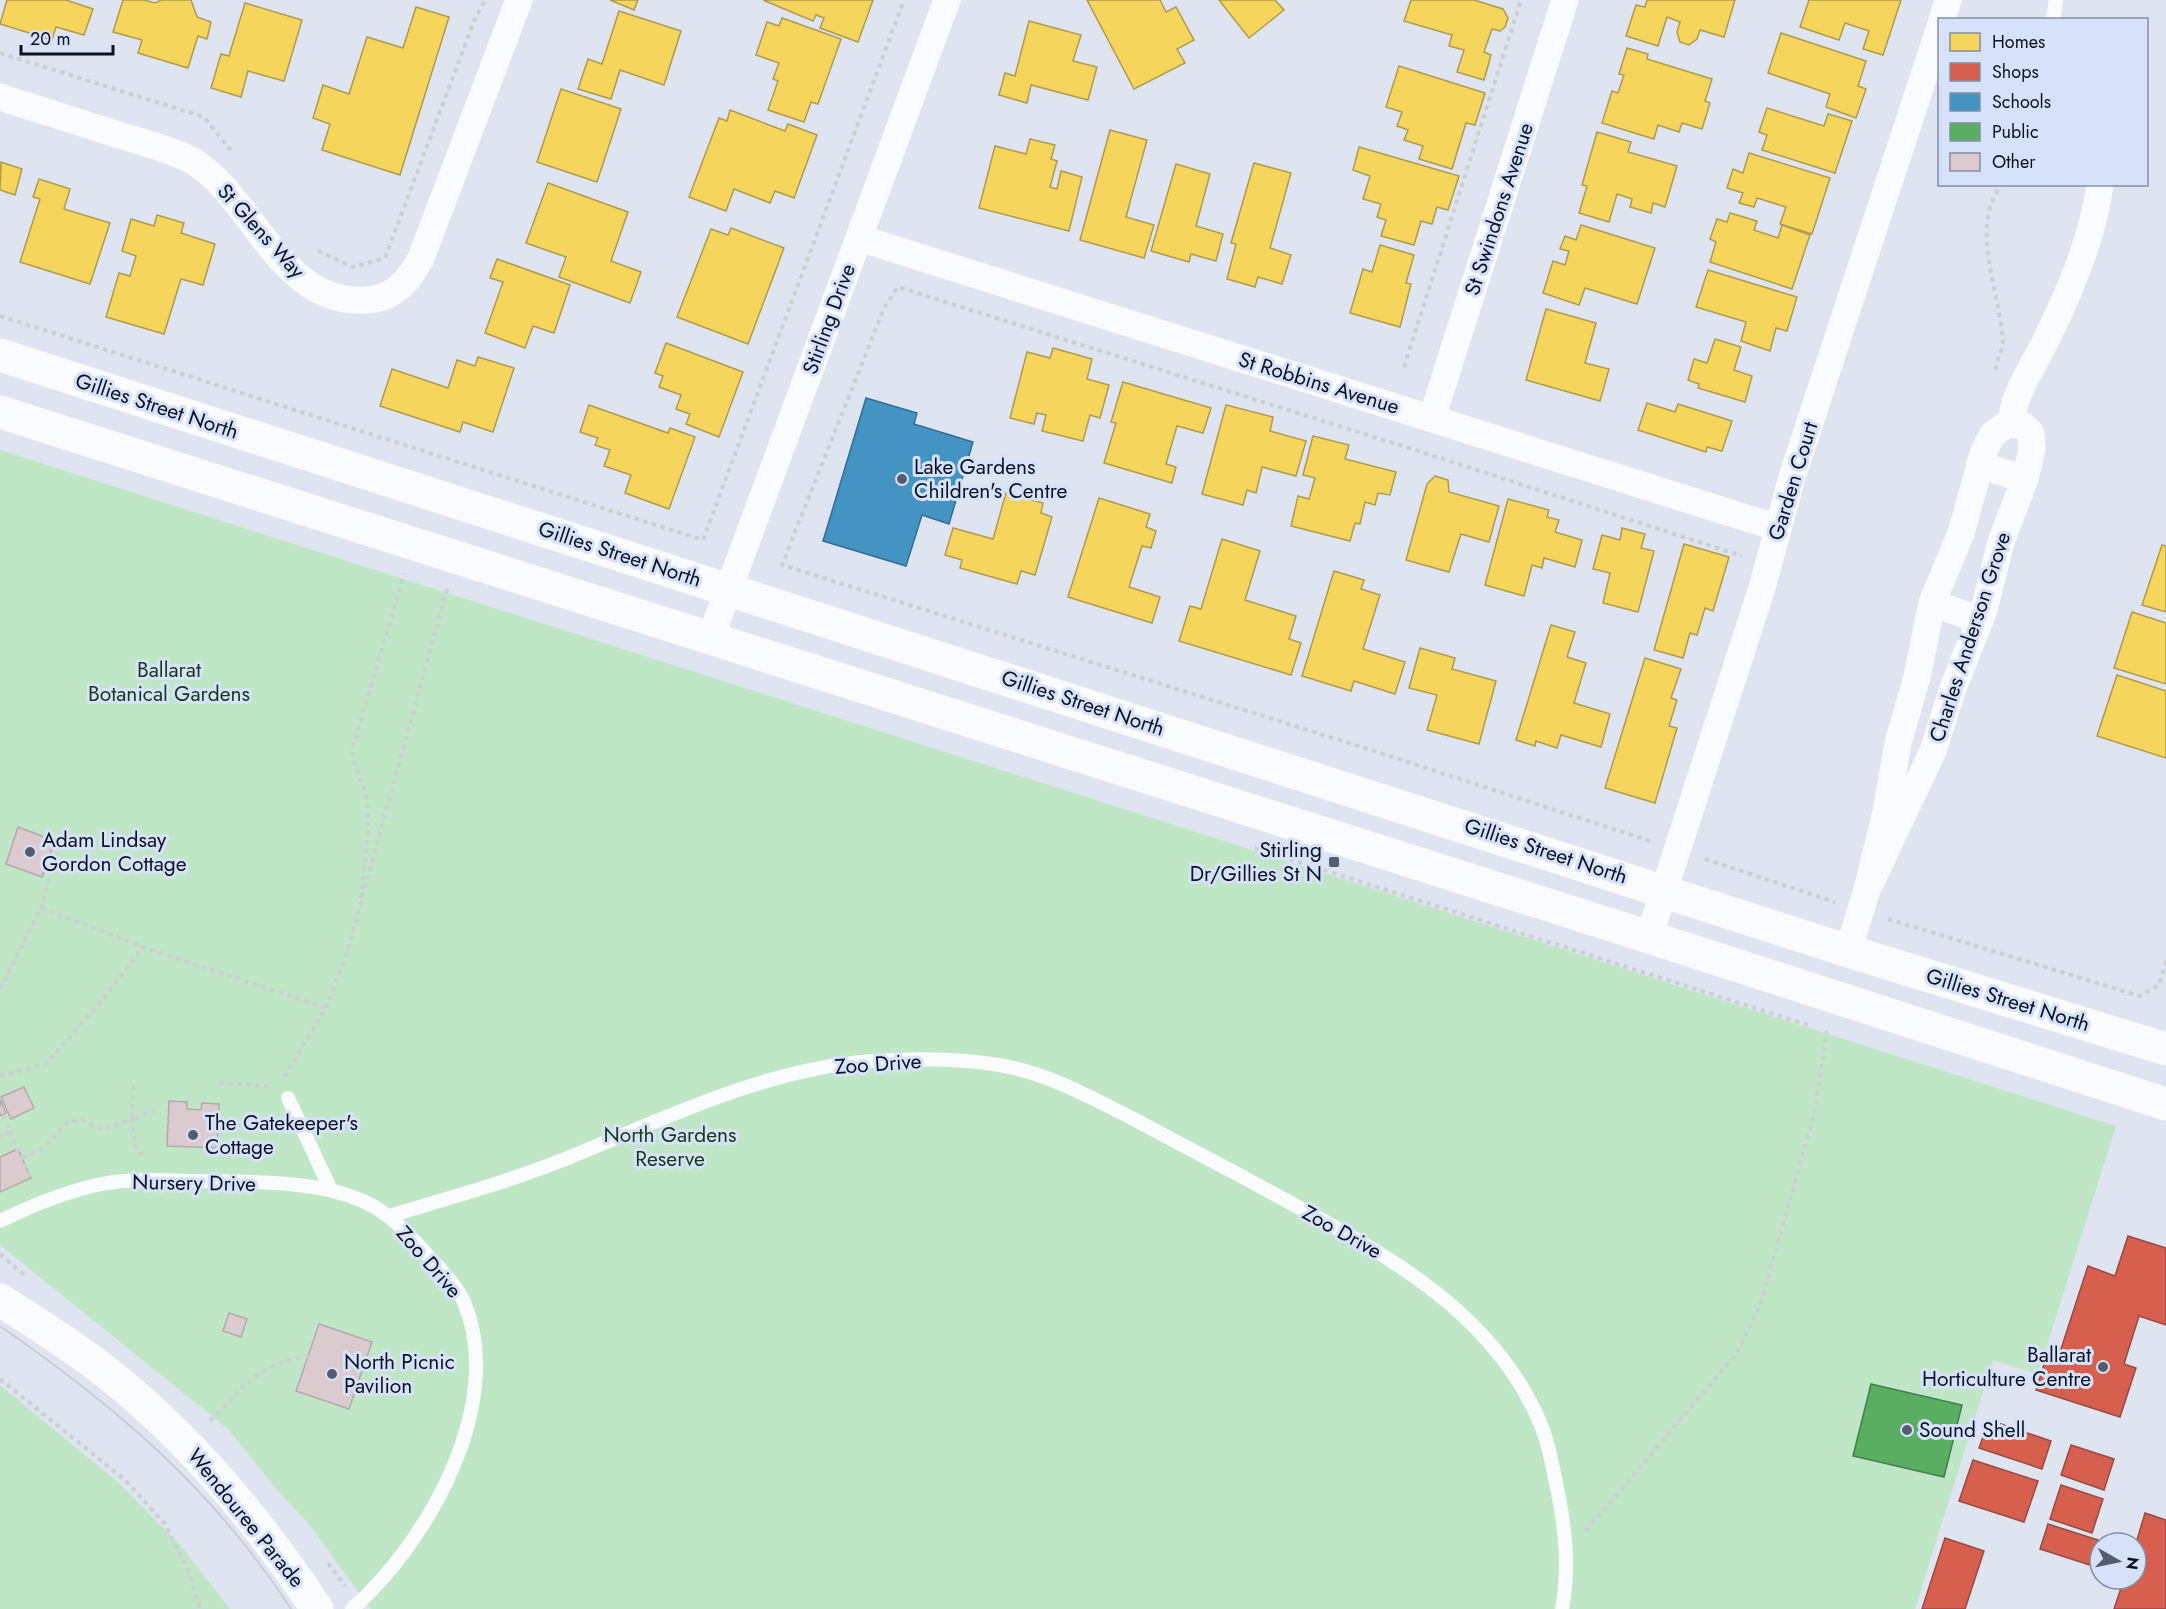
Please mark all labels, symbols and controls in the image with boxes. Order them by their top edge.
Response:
scale bar [21,18,112,56]
legend [1938,18,2148,186]
text: 20 m [30,26,70,52]
text: Homes [1992,29,2045,55]
text: Shops [1992,59,2039,85]
text: Schools [1992,89,2051,115]
street label: St Swindons Avenue [1457,119,1541,299]
text: Public [1992,119,2039,145]
text: Other [1992,149,2036,175]
street label: St Glens Way [210,177,312,286]
street label: Stirling Drive [795,259,863,378]
street label: St Robbins Avenue [1235,344,1403,422]
street label: Gillies Street North [72,365,242,447]
street label: Garden Court [1761,418,1825,544]
place label: Lake Gardens Children's Centre [914,452,1068,506]
marker: Lake Gardens Children's Centre [895,472,909,486]
street label: Gillies Street North [535,513,705,595]
street label: Charles Anderson Grove [1922,528,2018,746]
park label: Ballarat Botanical Gardens [88,655,250,709]
street label: Gillies Street North [998,662,1168,744]
street label: Gillies Street North [1461,810,1631,892]
place label: Adam Lindsay Gordon Cottage [42,825,187,879]
place label: Stirling Dr/Gillies St N [1190,835,1322,889]
marker: Adam Lindsay Gordon Cottage [23,845,37,859]
marker: Stirling Dr/Gillies St N [1327,855,1341,869]
street label: Gillies Street North [1922,961,2094,1039]
street label: Zoo Drive [834,1046,922,1082]
place label: The Gatekeeper's Cottage [205,1108,358,1162]
park label: North Gardens Reserve [603,1120,737,1174]
marker: The Gatekeeper's Cottage [186,1128,200,1142]
street label: Nursery Drive [132,1167,256,1199]
street label: Zoo Drive [1297,1198,1387,1266]
street label: Zoo Drive [389,1219,469,1305]
place label: Ballarat Horticulture Centre [1922,1340,2091,1394]
place label: North Picnic Pavilion [344,1347,455,1401]
marker: Ballarat Horticulture Centre [2096,1360,2110,1374]
marker: North Picnic Pavilion [325,1367,339,1381]
place label: Sound Shell [1919,1415,2025,1445]
marker: Sound Shell [1900,1423,1914,1437]
street label: Wendouree Parade [180,1442,312,1594]
north arrow [2088,1531,2148,1591]
text: N [2120,1555,2145,1571]

